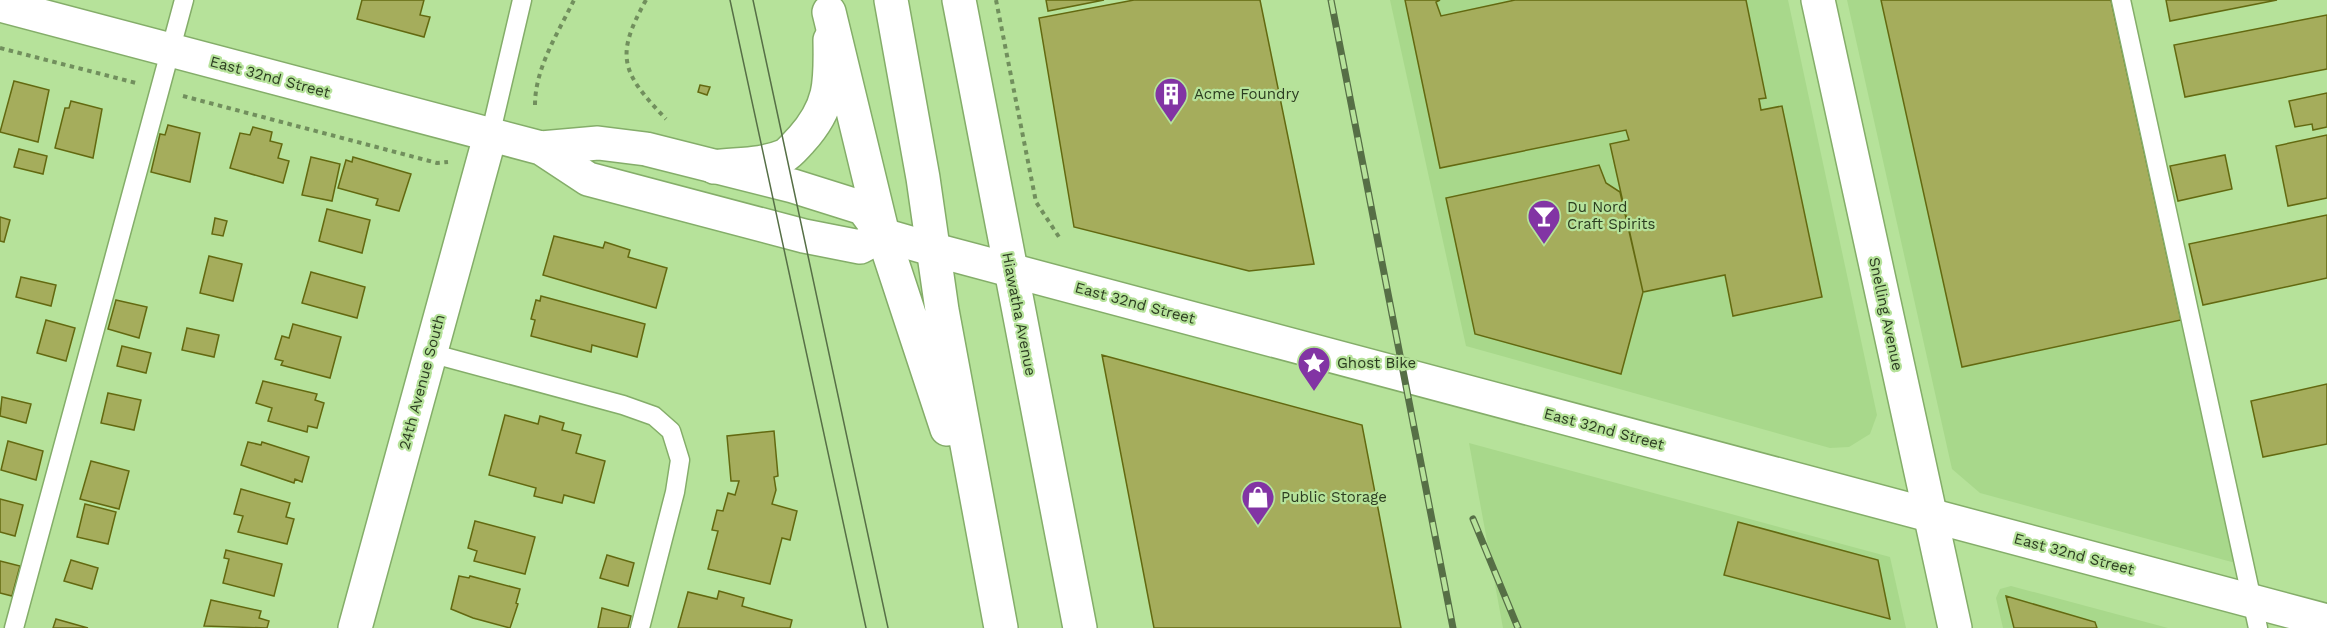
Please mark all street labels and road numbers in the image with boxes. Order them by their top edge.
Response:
street label: East 32nd Street [208,52,333,102]
street label: Hiawatha Avenue [998,251,1040,377]
street label: Snelling Avenue [1865,256,1907,372]
street label: East 32nd Street [1073,278,1198,328]
street label: 24th Avenue South [395,312,449,452]
street label: East 32nd Street [1542,404,1667,454]
street label: East 32nd Street [2012,529,2137,579]

